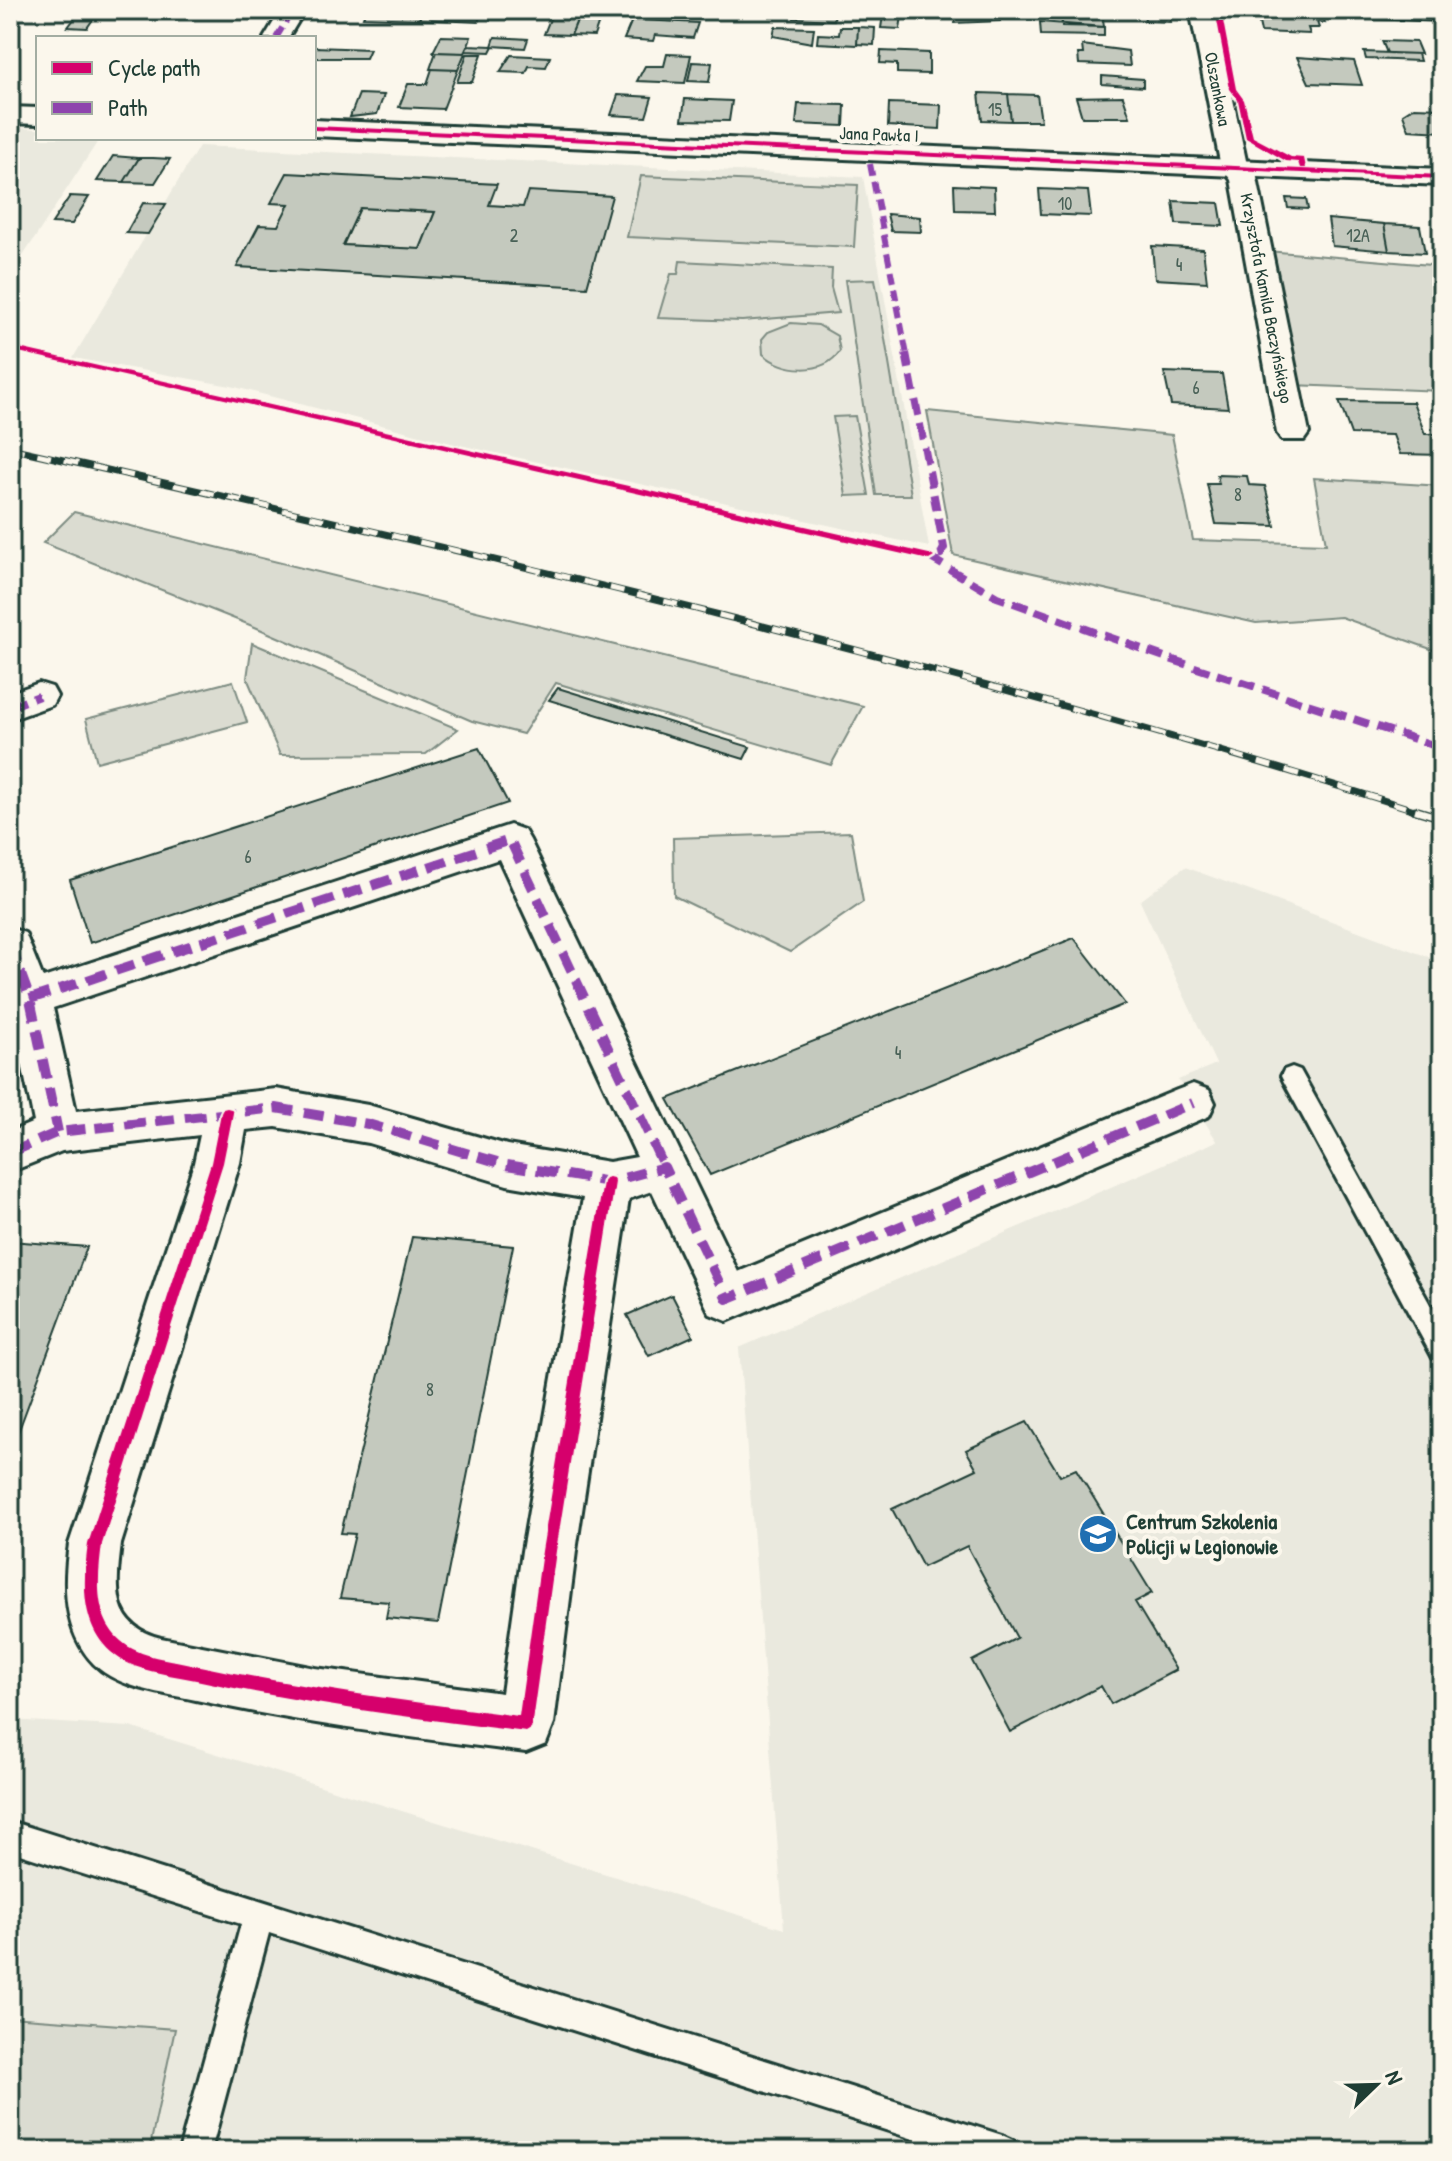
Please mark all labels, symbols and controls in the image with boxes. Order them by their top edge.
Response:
legend [36,36,316,140]
street label: Olszankowa [1199,50,1237,128]
text: Cycle path [108,51,200,83]
text: Path [108,91,147,123]
house number: 15 [988,97,1002,122]
street label: Jana Pawła I [839,120,919,148]
house number: 10 [1058,191,1072,216]
street label: Krzysztofa Kamila Baczyńskiego [1234,191,1300,405]
house number: 2 [510,223,519,248]
house number: 12A [1346,223,1370,248]
house number: 4 [1176,252,1183,277]
house number: 6 [1192,375,1200,400]
house number: 8 [1234,482,1242,507]
house number: 6 [244,844,252,869]
house number: 4 [895,1040,902,1065]
house number: 8 [426,1377,434,1402]
place label: Centrum Szkolenia Policji w Legionowie [1126,1506,1279,1562]
school or university icon: Centrum Szkolenia Policji w Legionowie [1077,1513,1119,1555]
north arrow [1336,2045,1416,2125]
text: N [1378,2066,1411,2089]

